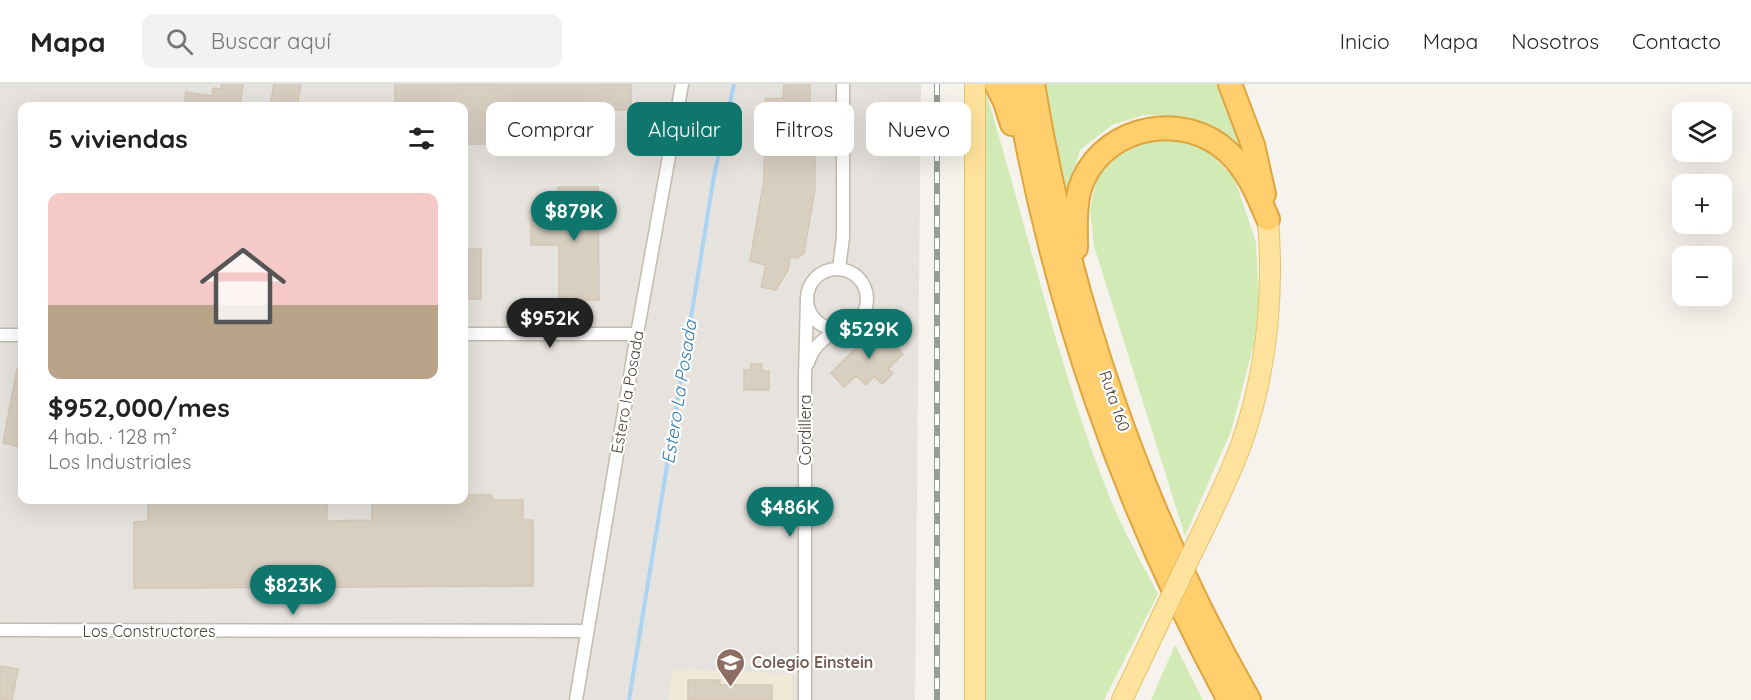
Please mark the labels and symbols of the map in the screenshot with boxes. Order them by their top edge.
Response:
pin: $879K [532,191,616,242]
pin: $952K [508,298,592,349]
pin: $529K [827,309,911,360]
water label: Estero La Posada [656,317,702,466]
street label: Estero la Posada [606,329,648,455]
street label: Ruta 160 [1095,368,1135,434]
street label: Cordillera [795,395,815,465]
pin: $486K [748,487,832,538]
pin: $823K [251,565,335,616]
street label: Los Constructores [82,621,216,641]
school or university icon: Colegio Einstein [715,646,747,688]
place label: Colegio Einstein [752,652,873,672]

